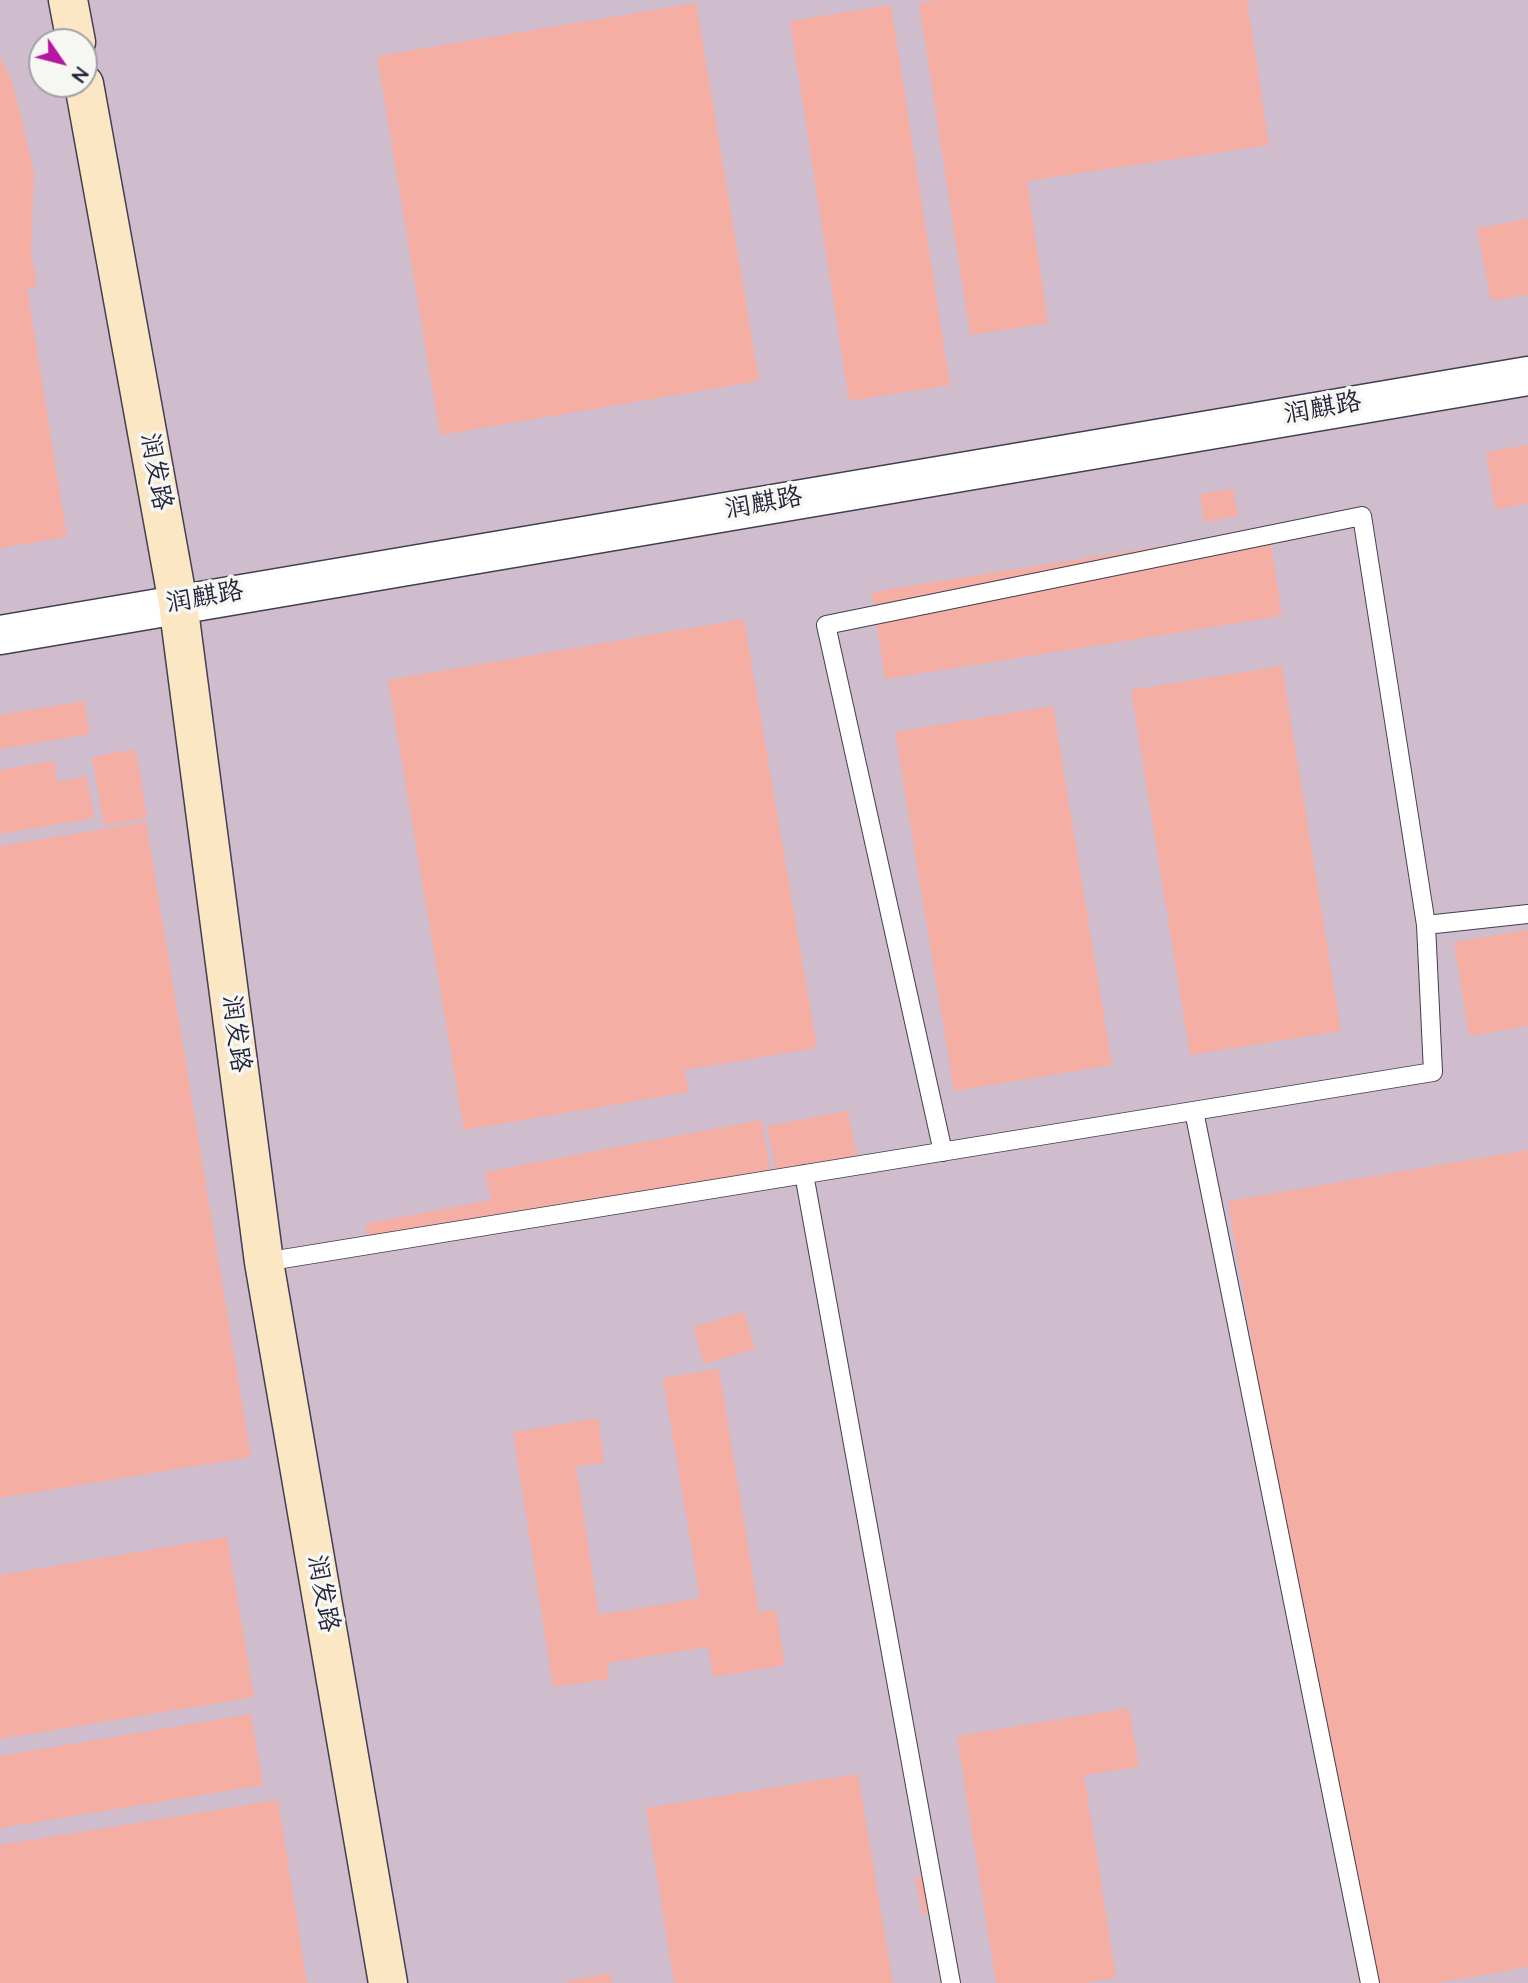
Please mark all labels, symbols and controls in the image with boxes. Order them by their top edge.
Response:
north arrow [28,28,98,98]
text: N [65,62,93,87]
street label: 润麒路 [1282,388,1364,432]
street label: 润发路 [132,431,176,513]
street label: 润麒路 [723,483,805,527]
street label: 润麒路 [164,577,246,621]
street label: 润发路 [214,993,254,1075]
street label: 润发路 [299,1553,343,1635]

